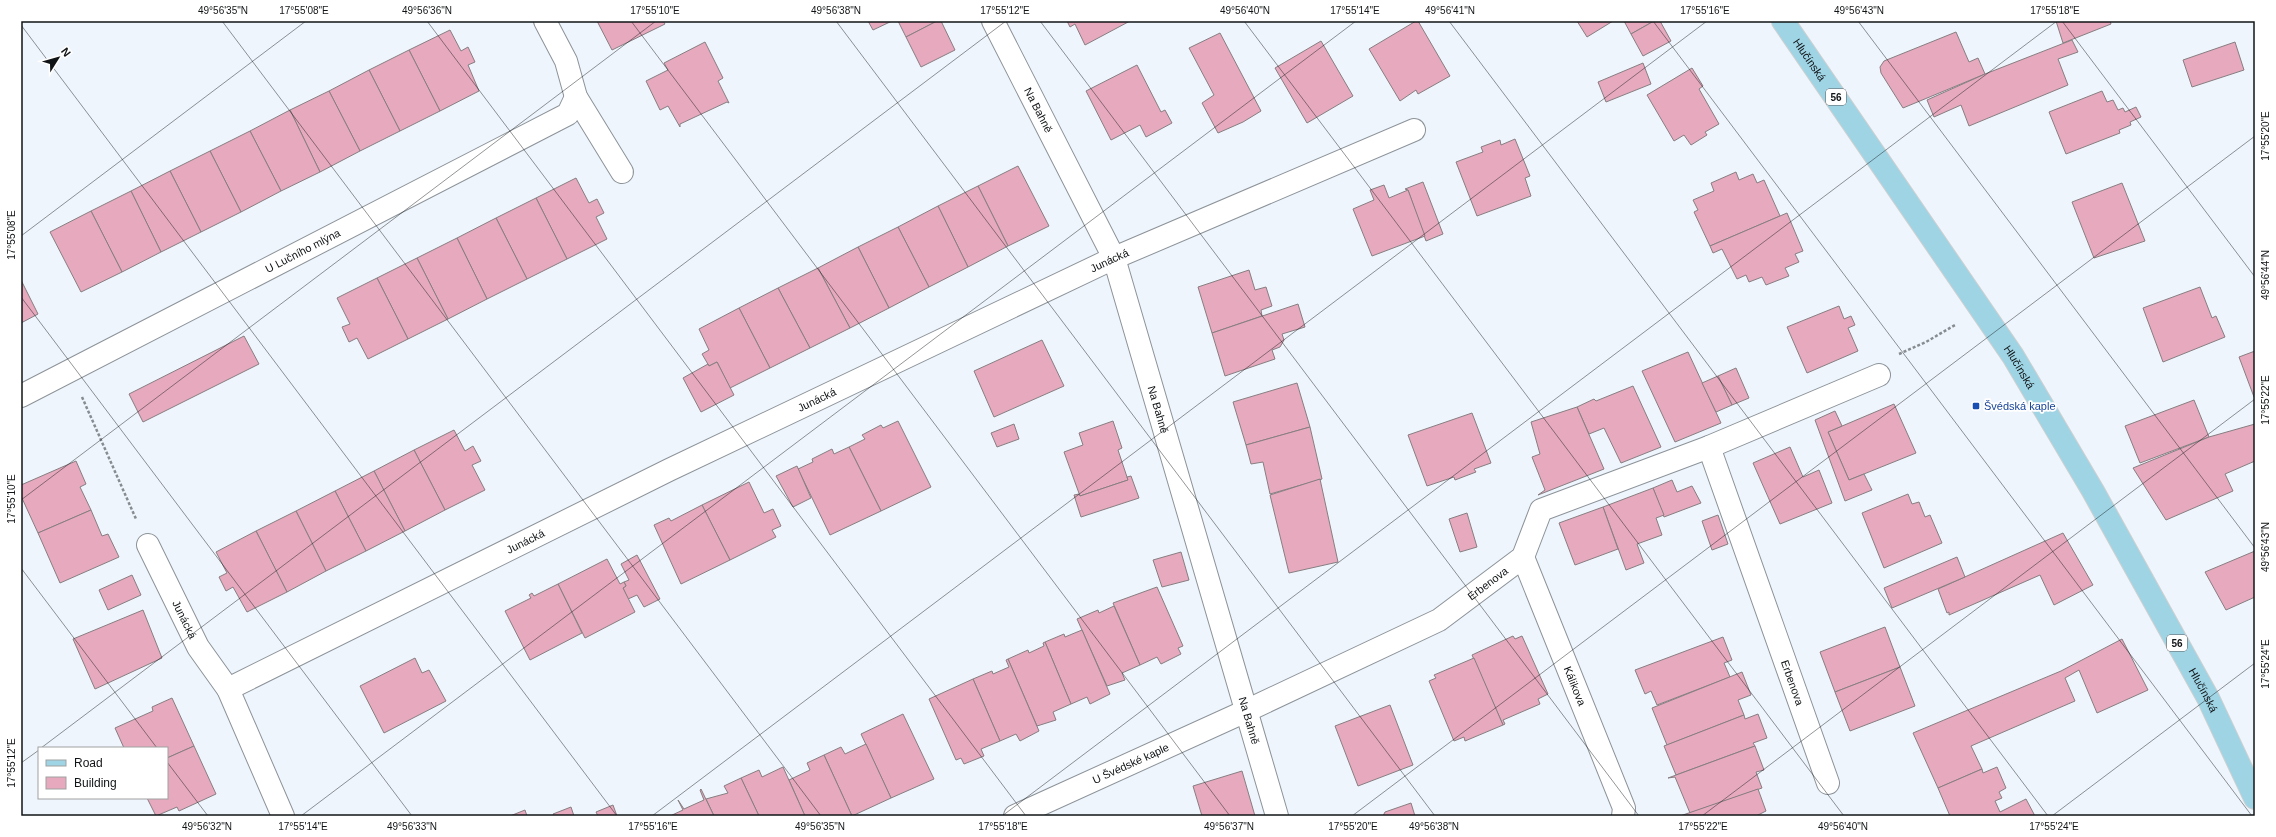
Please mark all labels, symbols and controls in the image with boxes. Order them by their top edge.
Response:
text: 49°56'35"N [198,5,248,16]
text: 17°55'08"E [279,5,329,16]
text: 49°56'36"N [402,5,452,16]
text: 17°55'10"E [630,5,680,16]
text: 49°56'38"N [811,5,861,16]
text: 17°55'12"E [980,5,1030,16]
text: 49°56'40"N [1220,5,1270,16]
text: 17°55'14"E [1330,5,1380,16]
text: 49°56'41"N [1425,5,1475,16]
text: 17°55'16"E [1680,5,1730,16]
text: 49°56'43"N [1834,5,1884,16]
text: 17°55'18"E [2030,5,2080,16]
street label: Hlučínská [1791,36,1829,84]
north arrow [38,38,78,78]
text: N [59,45,73,59]
street label: Na Bahně [1022,86,1055,135]
road number: 56 [1826,89,1846,105]
text: 17°55'20"E [2260,111,2271,161]
text: 17°55'08"E [6,210,17,260]
street label: U Lučního mlýna [263,226,343,275]
street label: Junácká [1088,246,1131,275]
text: 49°56'44"N [2260,250,2271,300]
street label: Hlučínská [2002,343,2037,391]
text: 17°55'22"E [2260,375,2271,425]
street label: Na Bahně [1146,384,1171,435]
street label: Junácká [796,385,839,414]
place label: Švédská kaple [1984,400,2056,412]
marker: Švédská kaple [1971,401,1981,411]
text: 17°55'10"E [6,474,17,524]
text: 49°56'43"N [2260,522,2271,572]
street label: Junácká [504,526,547,556]
street label: Erbenova [1465,564,1511,602]
street label: Junácká [170,598,199,641]
road number: 56 [2167,635,2187,651]
text: 17°55'24"E [2260,639,2271,689]
street label: Erbenova [1779,658,1806,708]
street label: Kálikova [1562,664,1589,708]
street label: Hlučínská [2187,666,2220,715]
street label: Na Bahně [1236,695,1262,746]
text: 17°55'12"E [6,738,17,788]
street label: U Švédské kaple [1091,741,1171,786]
legend [38,747,168,799]
text: Road [74,756,103,770]
text: Building [74,776,117,790]
text: 49°56'32"N [182,821,232,832]
text: 17°55'14"E [278,821,328,832]
text: 49°56'33"N [387,821,437,832]
text: 17°55'16"E [628,821,678,832]
text: 49°56'35"N [795,821,845,832]
text: 17°55'18"E [978,821,1028,832]
text: 49°56'37"N [1204,821,1254,832]
text: 17°55'20"E [1328,821,1378,832]
text: 49°56'38"N [1409,821,1459,832]
text: 17°55'22"E [1678,821,1728,832]
text: 49°56'40"N [1818,821,1868,832]
text: 17°55'24"E [2029,821,2079,832]

